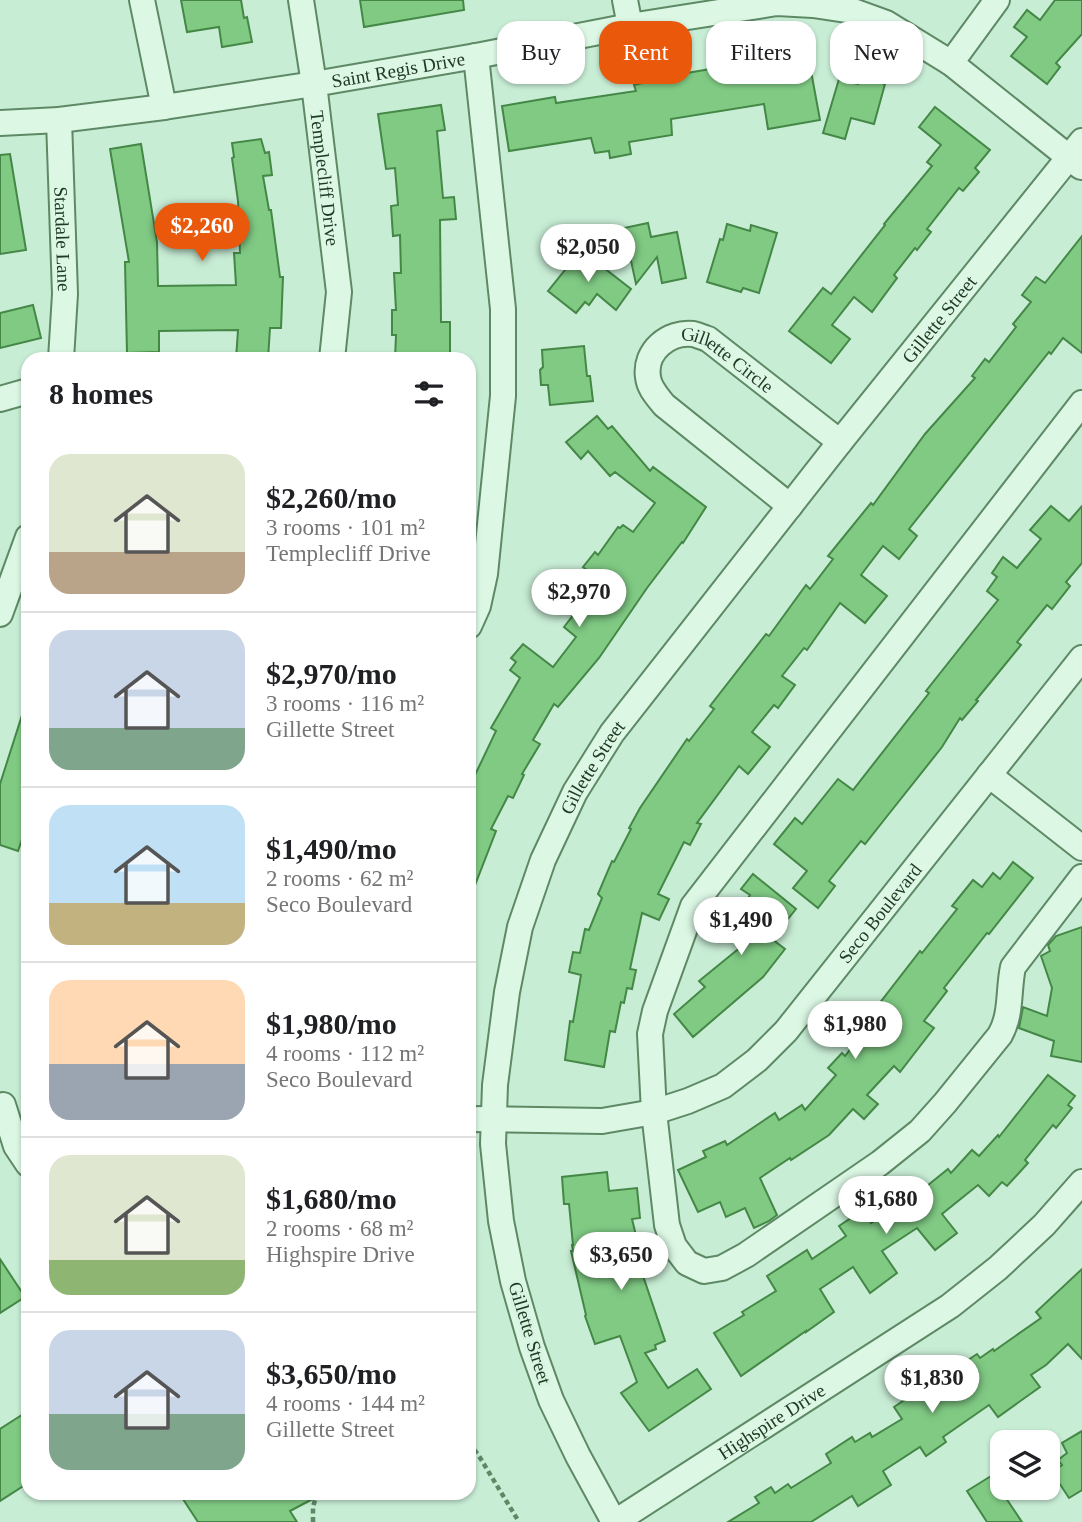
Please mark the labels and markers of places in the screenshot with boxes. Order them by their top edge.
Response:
pin: $2,260 [145,204,259,263]
pin: $2,050 [531,224,645,284]
pin: $2,970 [522,570,636,629]
pin: $1,490 [684,898,798,957]
pin: $1,980 [798,1002,912,1061]
pin: $1,680 [829,1176,943,1236]
pin: $3,650 [564,1232,678,1292]
pin: $1,830 [875,1356,989,1415]

